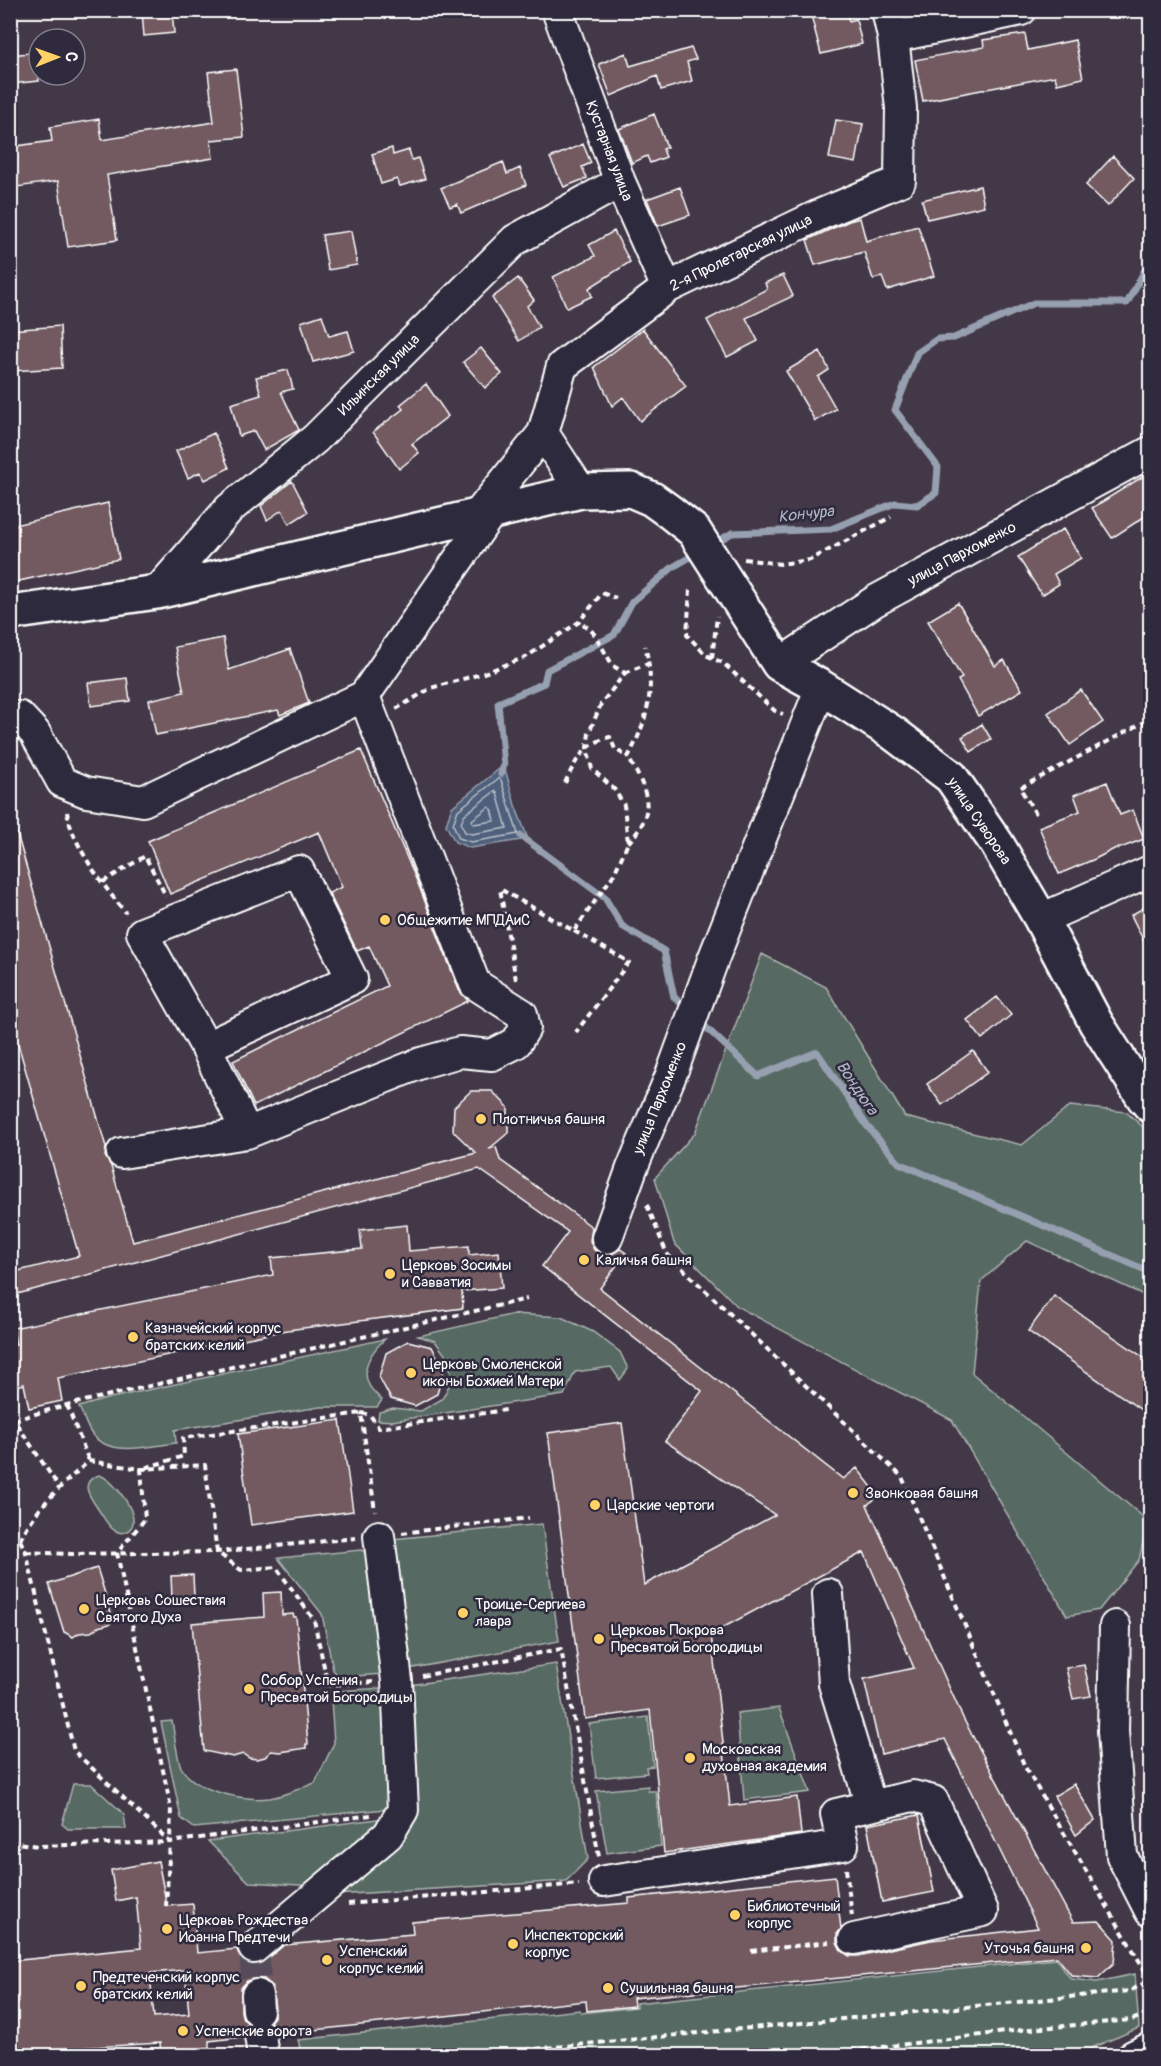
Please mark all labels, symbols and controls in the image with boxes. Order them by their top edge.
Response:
north arrow [27,27,87,87]
text: С [61,52,81,62]
street label: Кустарная улица [581,98,637,204]
street label: 2-я Пролетарская улица [667,210,815,296]
street label: Ильинская улица [334,330,424,420]
water label: Кончура [777,501,836,527]
street label: улица Пархоменко [904,517,1019,591]
street label: улица Суворова [942,773,1015,868]
place label: Общежитие МПДАиС [397,911,530,930]
marker: Общежитие МПДАиС [378,913,392,927]
street label: улица Пархоменко [628,1039,691,1158]
water label: Вондюга [832,1057,883,1120]
place label: Плотничья башня [493,1110,605,1129]
marker: Плотничья башня [474,1112,488,1126]
place label: Каличья башня [596,1251,692,1270]
marker: Каличья башня [577,1253,591,1267]
place label: Церковь Зосимы и Савватия [402,1256,511,1292]
marker: Церковь Зосимы и Савватия [383,1267,397,1281]
place label: Казначейский корпус братских келий [145,1319,282,1355]
marker: Казначейский корпус братских келий [126,1330,140,1344]
place label: Церковь Смоленской иконы Божией Матери [423,1355,564,1391]
marker: Церковь Смоленской иконы Божией Матери [404,1366,418,1380]
place label: Звонковая башня [865,1484,978,1503]
marker: Звонковая башня [846,1486,860,1500]
place label: Царские чертоги [607,1496,714,1515]
marker: Царские чертоги [588,1498,602,1512]
place label: Церковь Сошествия Святого Духа [96,1591,226,1627]
place label: Троице-Сергиева лавра [475,1595,586,1631]
marker: Церковь Сошествия Святого Духа [77,1602,91,1616]
marker: Троице-Сергиева лавра [456,1606,470,1620]
place label: Церковь Покрова Пресвятой Богородицы [611,1621,763,1657]
marker: Церковь Покрова Пресвятой Богородицы [592,1632,606,1646]
place label: Собор Успения Пресвятой Богородицы [261,1671,413,1707]
marker: Собор Успения Пресвятой Богородицы [242,1682,256,1696]
place label: Московская духовная академия [702,1740,827,1776]
marker: Московская духовная академия [683,1751,697,1765]
place label: Библиотечный корпус [747,1897,841,1933]
marker: Библиотечный корпус [728,1908,742,1922]
place label: Церковь Рождества Иоанна Предтечи [179,1911,308,1947]
marker: Церковь Рождества Иоанна Предтечи [160,1922,174,1936]
place label: Инспекторский корпус [525,1926,624,1962]
marker: Инспекторский корпус [506,1937,520,1951]
place label: Уточья башня [984,1939,1074,1958]
marker: Уточья башня [1079,1941,1093,1955]
place label: Успенский корпус келий [339,1942,424,1978]
marker: Успенский корпус келий [320,1953,334,1967]
place label: Предтеченский корпус братских келий [93,1968,240,2004]
marker: Предтеченский корпус братских келий [74,1979,88,1993]
place label: Сушильная башня [620,1979,733,1998]
marker: Сушильная башня [601,1981,615,1995]
place label: Успенские ворота [195,2022,312,2041]
marker: Успенские ворота [176,2024,190,2038]

